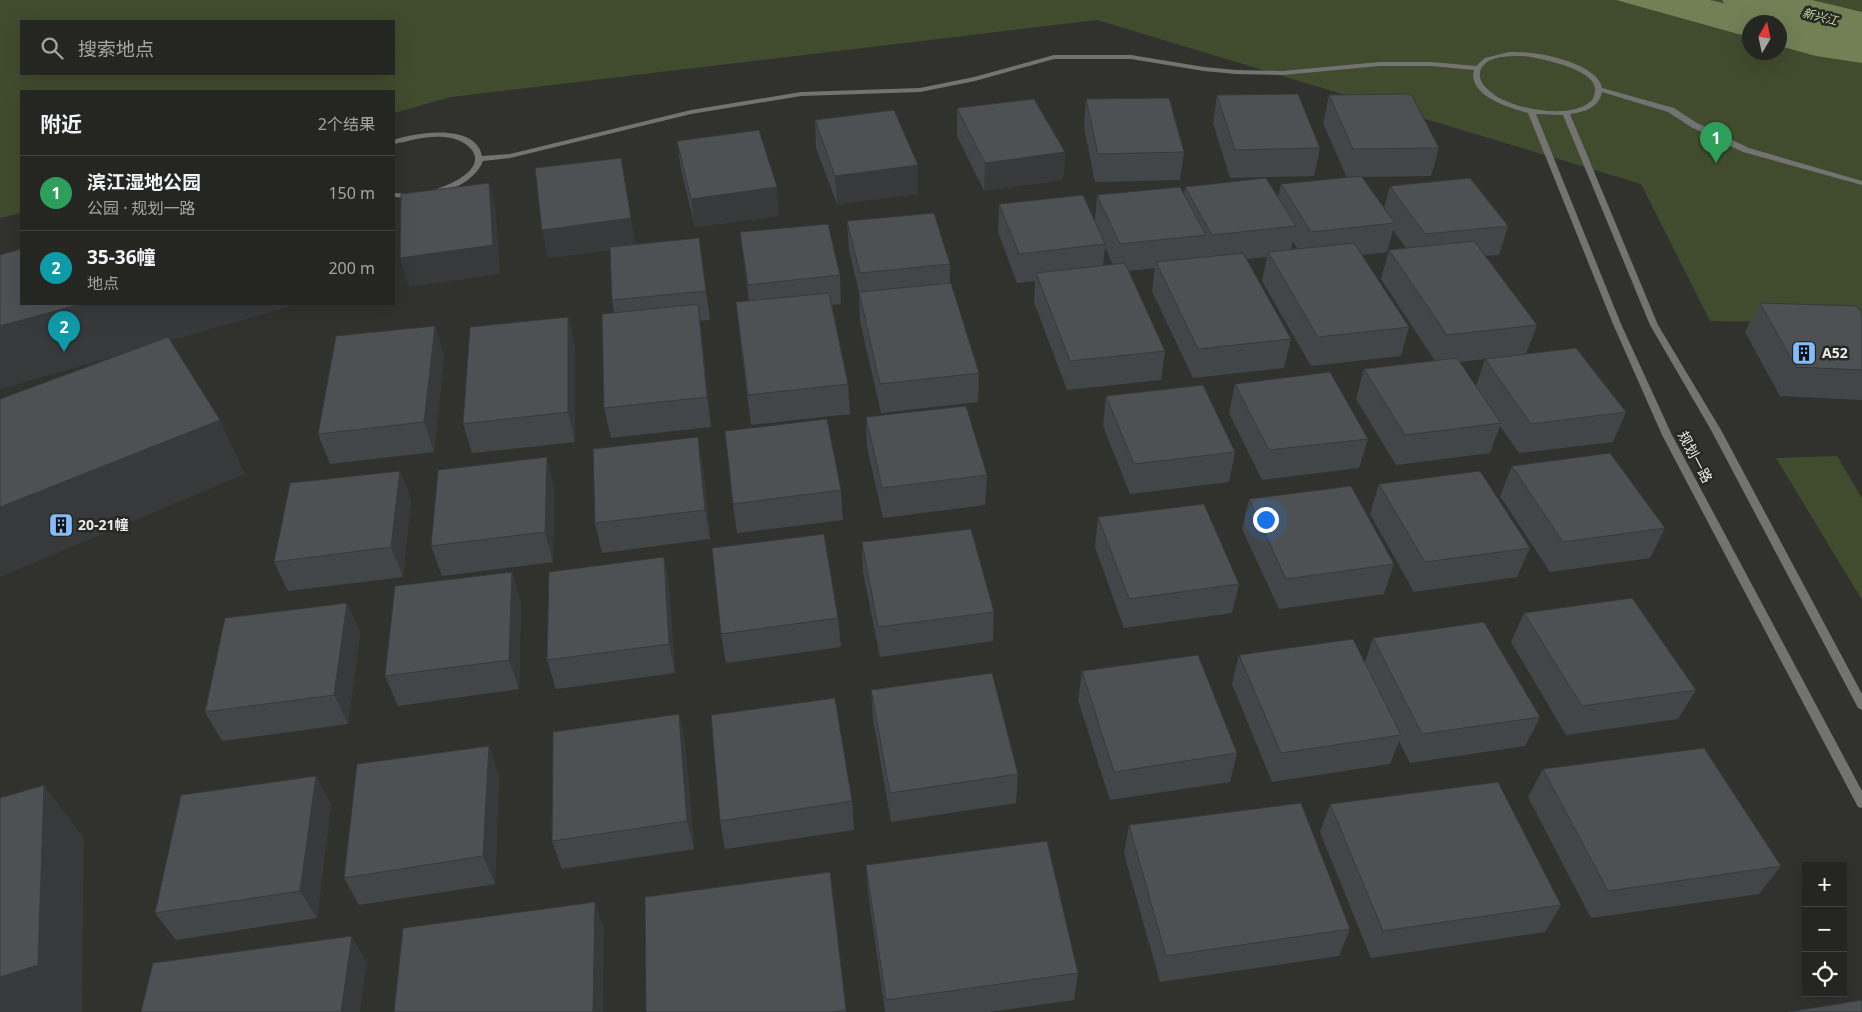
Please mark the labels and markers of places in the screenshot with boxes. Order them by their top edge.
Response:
pin: 1 [1700,122,1732,163]
pin: 2 [48,311,80,352]
building icon: A52 [1791,340,1817,366]
place label: A52 [1822,343,1848,362]
building icon: 20-21幢 [48,512,74,538]
place label: 20-21幢 [78,515,129,534]

